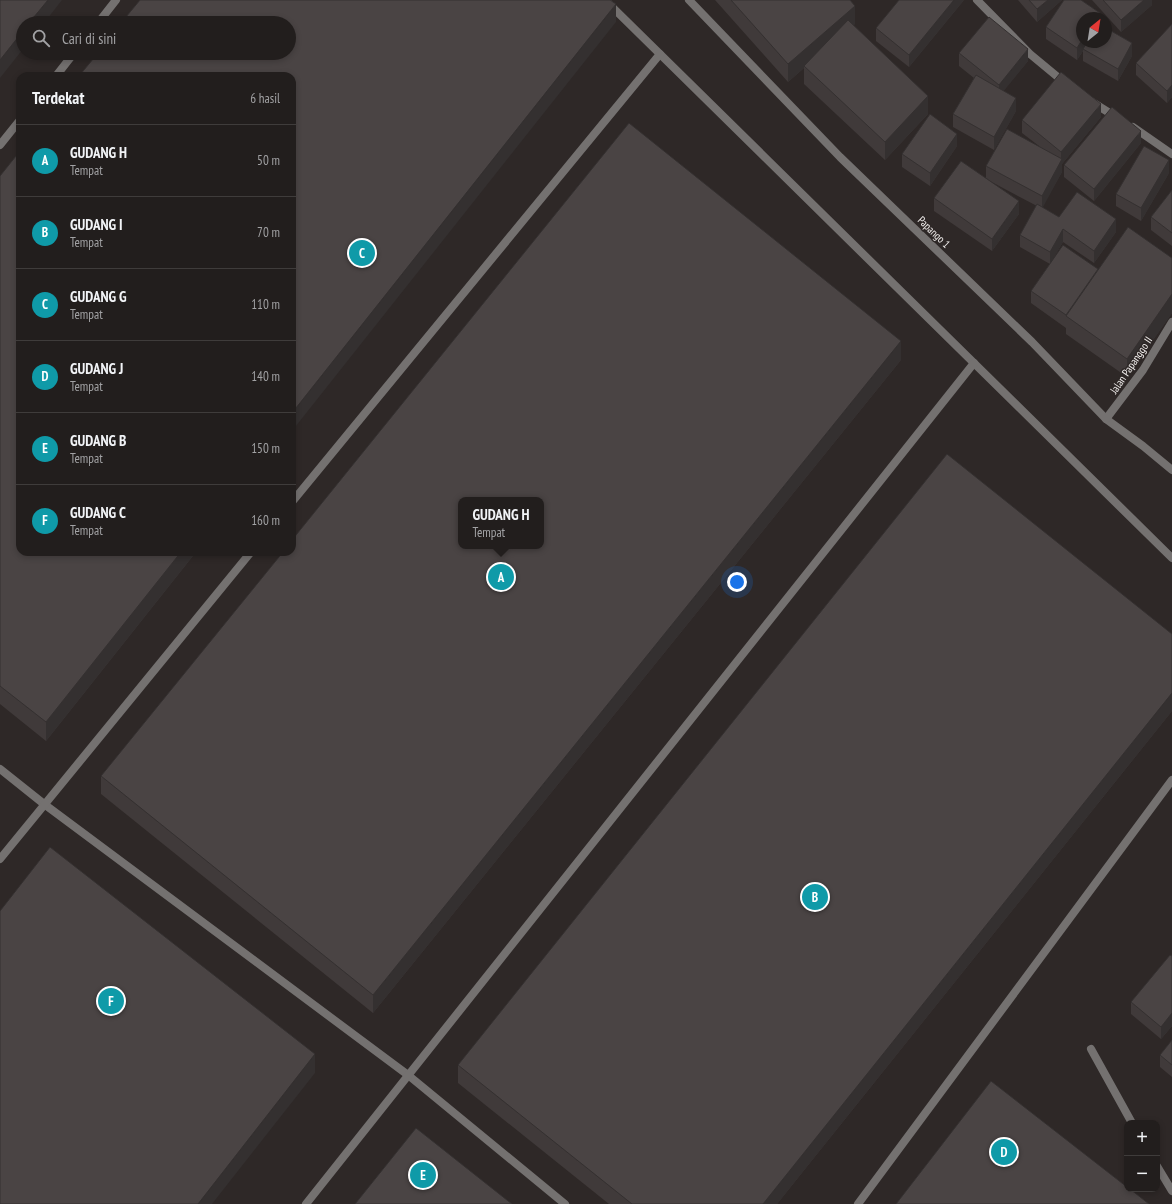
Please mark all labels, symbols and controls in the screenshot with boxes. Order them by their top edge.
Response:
north arrow [1076,12,1112,48]
search box [16,16,296,60]
icon: search [30,27,52,49]
text: Cari di sini [62,29,116,48]
text: Terdekat [32,87,84,109]
text: 6 hasil [250,90,280,107]
text: GUDANG H [70,143,127,162]
text: A [42,152,48,169]
text: 50 m [257,152,280,169]
text: Tempat [70,162,103,179]
street label: Papango 1 [915,213,953,251]
text: GUDANG I [70,215,123,234]
text: B [42,224,48,241]
text: 70 m [257,224,280,241]
text: Tempat [70,234,103,251]
pin: C [349,238,375,268]
text: GUDANG G [70,287,126,306]
text: C [42,296,48,313]
text: 110 m [251,296,280,313]
text: Tempat [70,306,103,323]
street label: Jalan Papanggo II [1106,334,1155,397]
text: GUDANG J [70,359,123,378]
text: D [42,368,48,385]
text: 140 m [251,368,280,385]
text: Tempat [70,378,103,395]
text: GUDANG B [70,431,126,450]
text: E [42,440,48,457]
text: 150 m [251,440,280,457]
text: Tempat [70,450,103,467]
popup [458,497,544,549]
text: GUDANG C [70,503,126,522]
text: GUDANG H [472,505,530,524]
text: F [42,512,48,529]
text: 160 m [251,512,280,529]
text: Tempat [70,522,103,539]
text: Tempat [472,524,505,541]
pin: A [488,562,514,592]
your location [727,572,747,592]
pin: B [802,882,828,912]
pin: F [98,986,124,1016]
map controls [1124,1120,1160,1192]
button: + [1124,1120,1160,1156]
pin: D [991,1137,1017,1167]
button: − [1124,1156,1160,1192]
pin: E [410,1160,436,1190]

